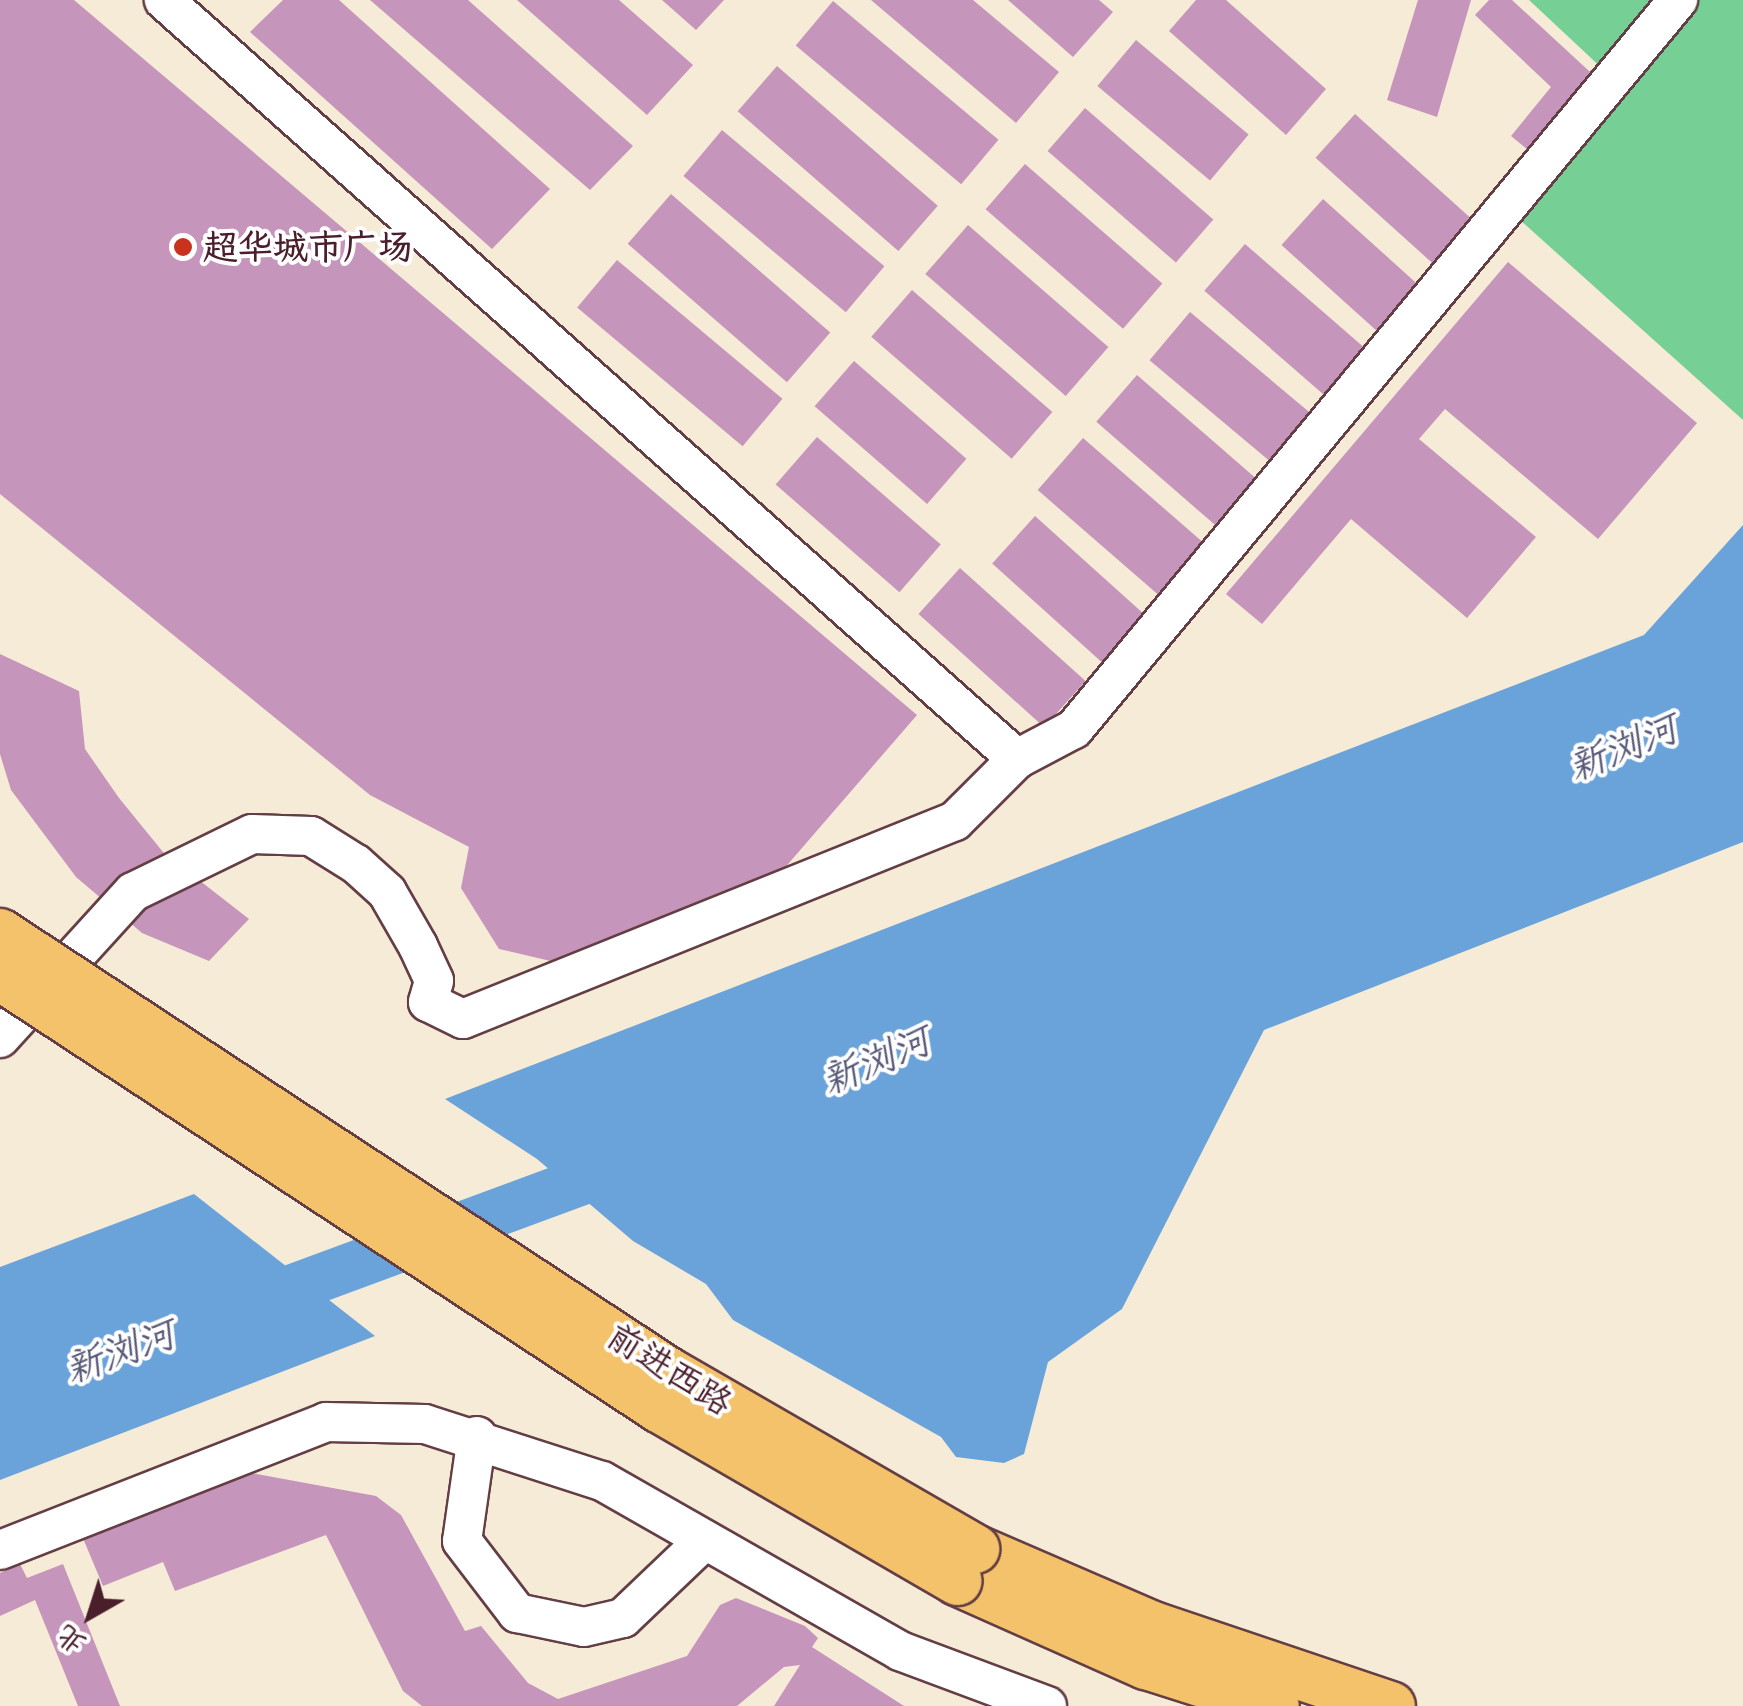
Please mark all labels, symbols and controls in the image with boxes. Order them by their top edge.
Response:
place label: 超华城市广场 [203,226,413,268]
marker: 超华城市广场 [172,236,194,258]
water label: 新浏河 [1562,706,1684,790]
water label: 新浏河 [815,1018,937,1104]
water label: 新浏河 [59,1311,181,1393]
street label: 前进西路 [600,1314,740,1424]
north arrow [40,1566,140,1666]
text: 北 [45,1612,97,1668]

